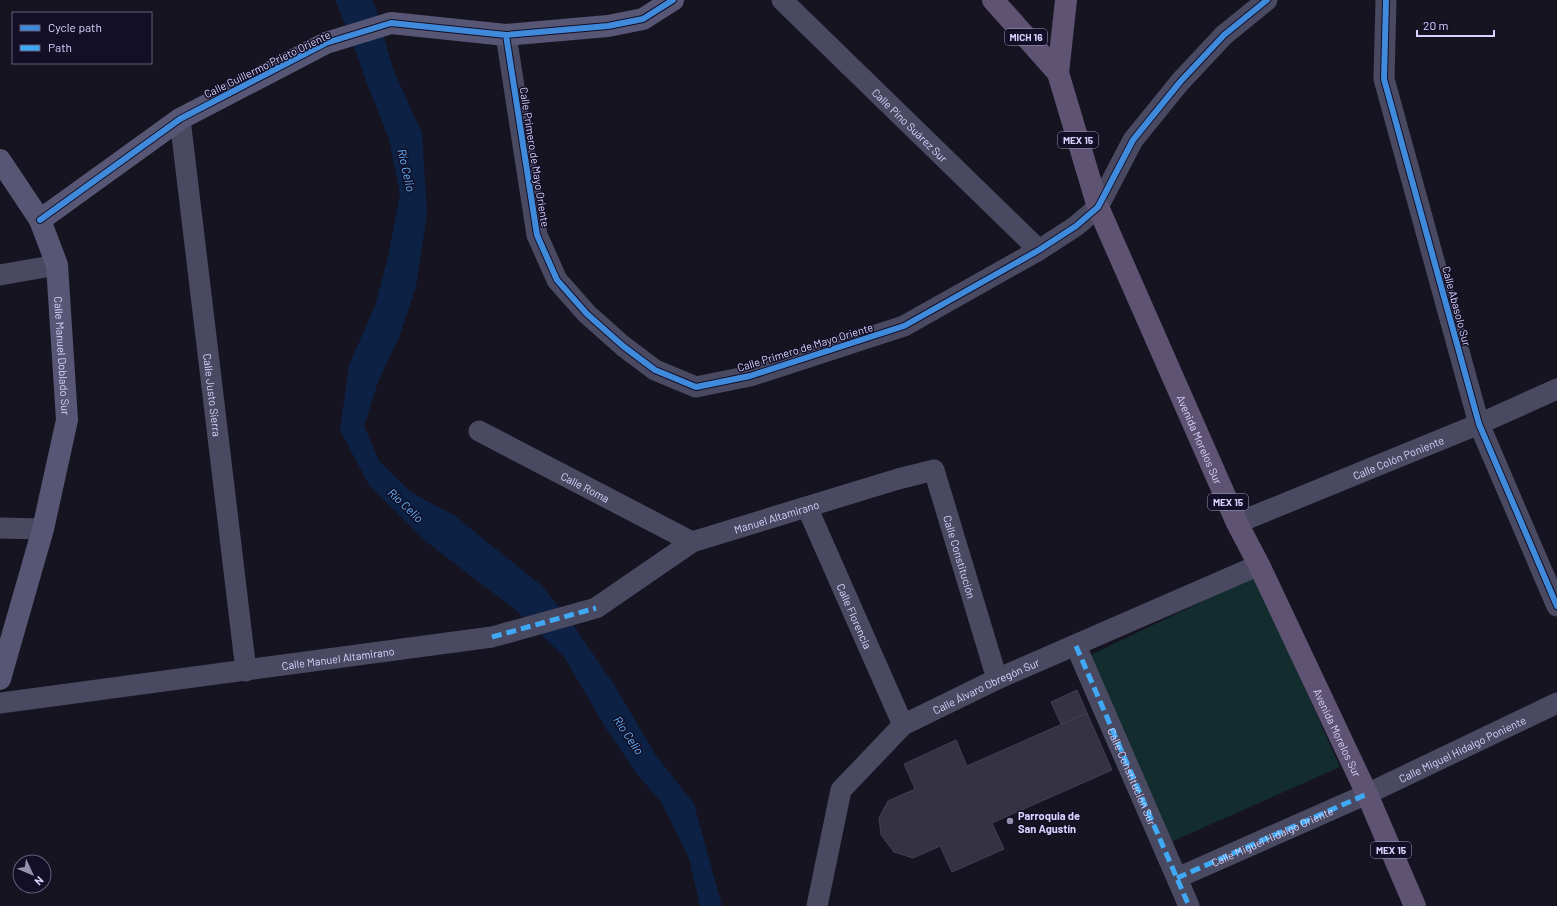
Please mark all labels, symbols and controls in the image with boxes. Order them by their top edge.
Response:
legend [12,12,152,64]
scale bar [1417,12,1494,38]
text: 20 m [1423,18,1449,32]
text: Cycle path [48,20,102,34]
street label: Calle Guillermo Prieto Oriente [202,28,333,100]
road number: MICH 16 [1005,29,1047,45]
text: Path [48,40,72,54]
street label: Calle Pino Suárez Sur [870,85,951,164]
street label: Calle Primero de Mayo Oriente [518,86,553,228]
road number: MEX 15 [1058,132,1098,148]
water label: Río Celio [395,147,419,193]
street label: Calle Abasolo Sur [1440,265,1474,347]
street label: Calle Manuel Doblado Sur [53,296,73,415]
street label: Calle Primero de Mayo Oriente [735,320,875,374]
street label: Calle Justo Sierra [202,353,224,437]
street label: Avenida Morelos Sur [1175,393,1225,486]
street label: Calle Colón Poniente [1351,433,1446,482]
street label: Calle Roma [559,468,612,504]
water label: Río Celio [385,485,427,525]
road number: MEX 15 [1208,494,1248,510]
street label: Manuel Altamirano [732,497,820,535]
street label: Calle Constitución [941,514,979,600]
street label: Calle Florencia [835,581,875,651]
street label: Calle Manuel Altamirano [281,644,395,672]
street label: Calle Álvaro Obregón Sur [930,655,1041,716]
street label: Avenida Morelos Sur [1312,686,1364,779]
water label: Río Celio [611,713,647,757]
street label: Calle Miguel Hidalgo Poniente [1396,713,1528,784]
street label: Calle Constitución Sur [1106,726,1159,827]
street label: Calle Miguel Hidalgo Oriente [1209,803,1335,869]
place label: Parroquia de San Agustín [1018,809,1080,835]
marker: Parroquia de San Agustín [1005,816,1015,826]
road number: MEX 15 [1371,842,1411,858]
north arrow [12,854,52,894]
text: N [32,874,47,888]

